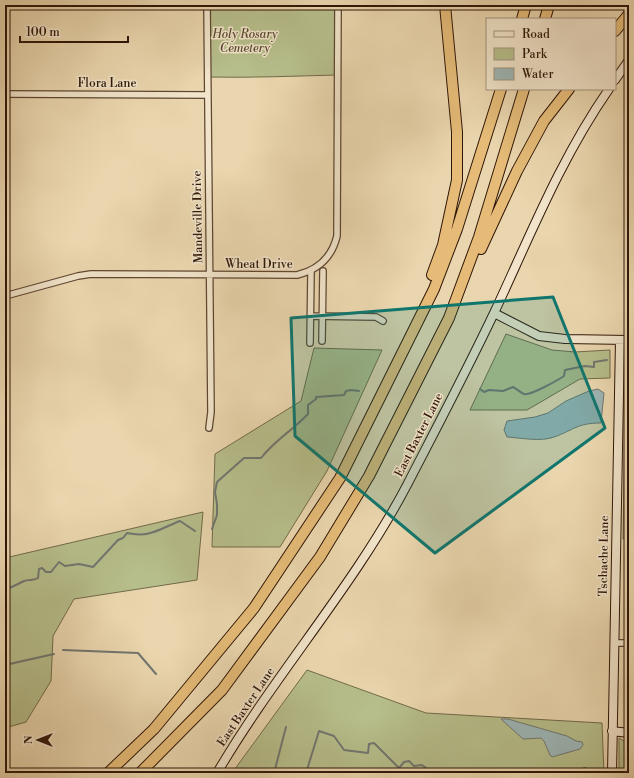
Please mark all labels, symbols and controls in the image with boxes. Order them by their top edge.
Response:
scale bar [20,18,128,44]
legend [486,18,616,90]
text: 100 m [26,25,60,40]
park label: Holy Rosary Cemetery [211,27,278,56]
text: Road [522,27,550,42]
text: Park [522,47,548,62]
text: Water [521,67,554,82]
street label: Flora Lane [77,76,137,91]
street label: Mandeville Drive [190,170,206,264]
street label: Wheat Drive [224,257,293,272]
street label: East Baxter Lane [391,391,447,479]
street label: Tschache Lane [596,515,612,597]
street label: East Baxter Lane [214,665,278,749]
north arrow [18,720,58,760]
text: N [22,735,36,744]

